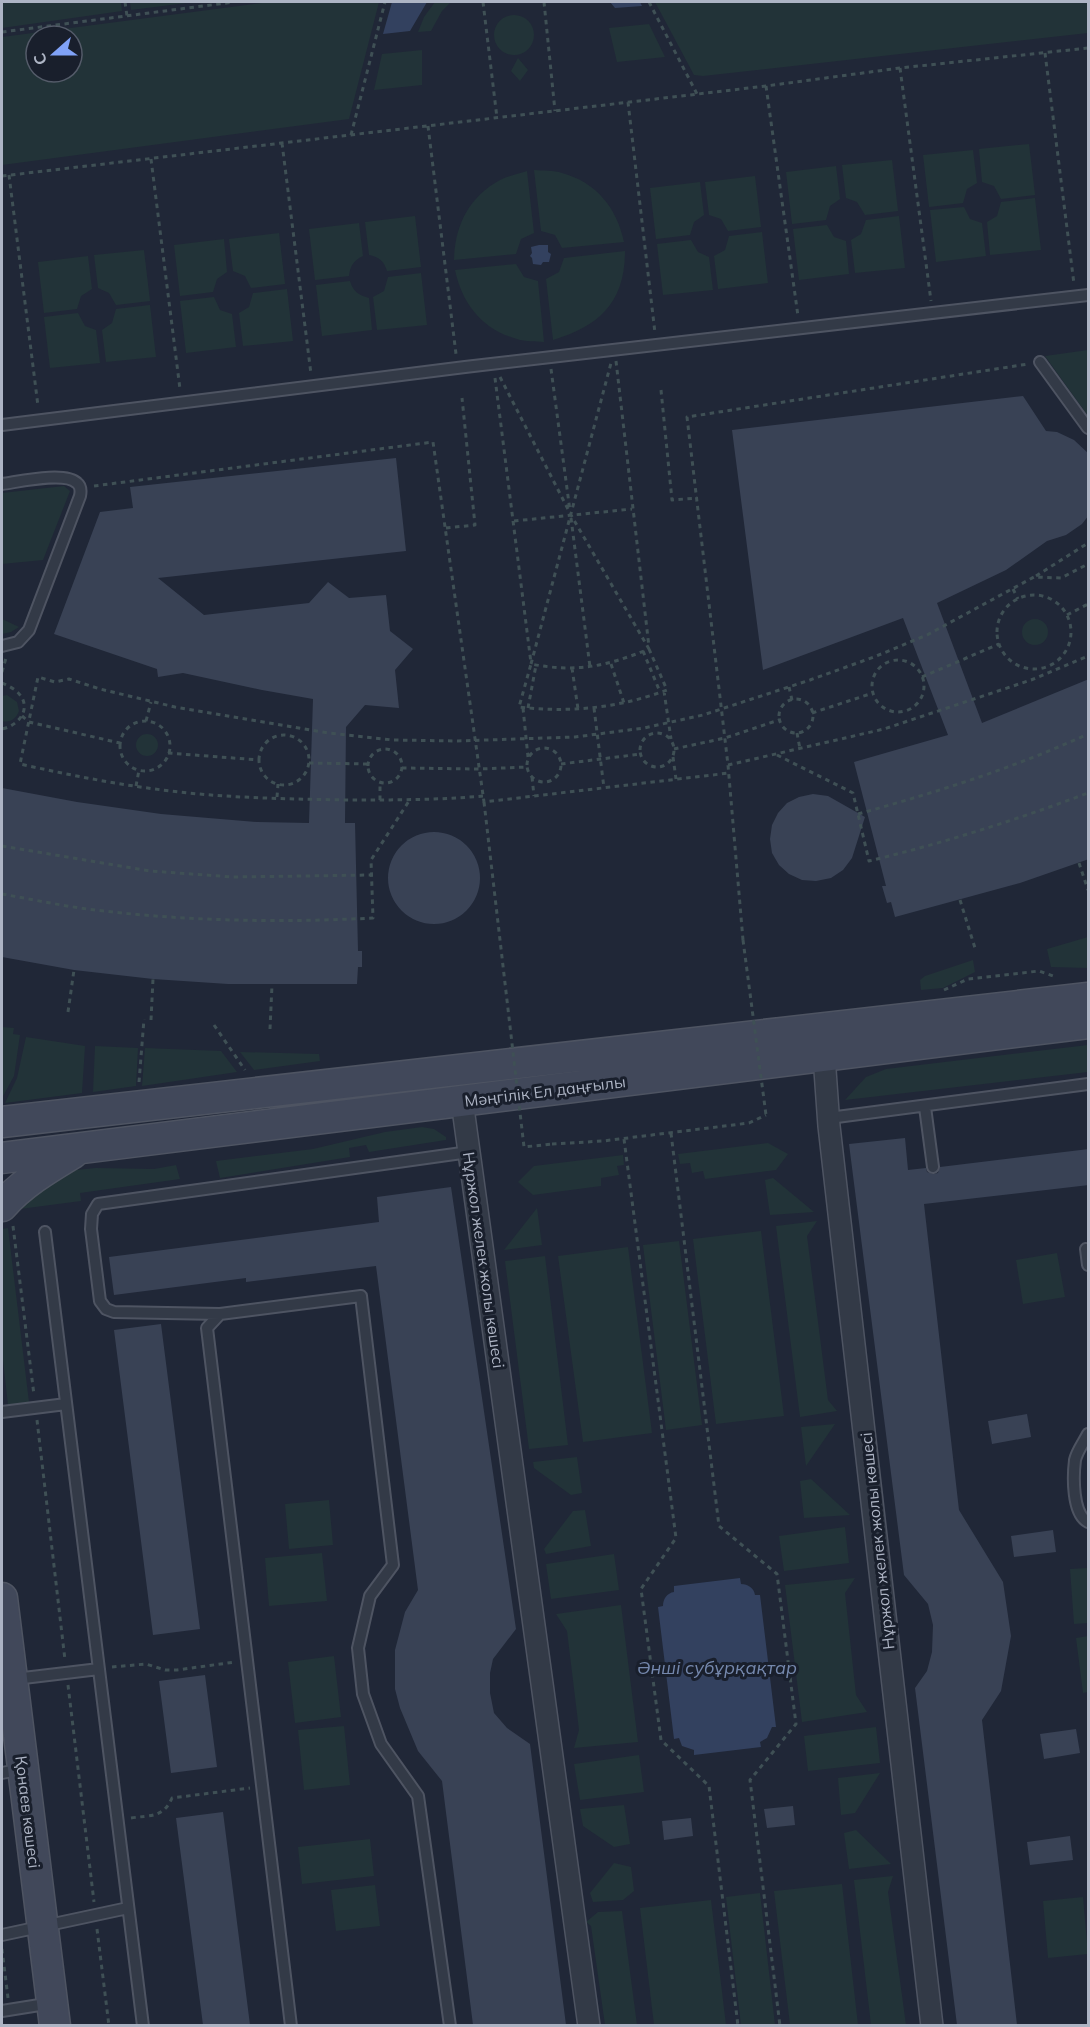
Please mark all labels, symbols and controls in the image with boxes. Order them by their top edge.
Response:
north arrow [24,24,84,84]
text: С [29,51,51,68]
street label: Мәңгілік Ел даңғылы [463,1071,627,1111]
street label: Нұржол желек жолы көшесі [459,1150,509,1370]
street label: Нұржол желек жолы көшесі [856,1431,898,1651]
water label: Әнші субұрқақтар [637,1656,797,1679]
street label: Қонаев көшесі [11,1754,45,1870]

